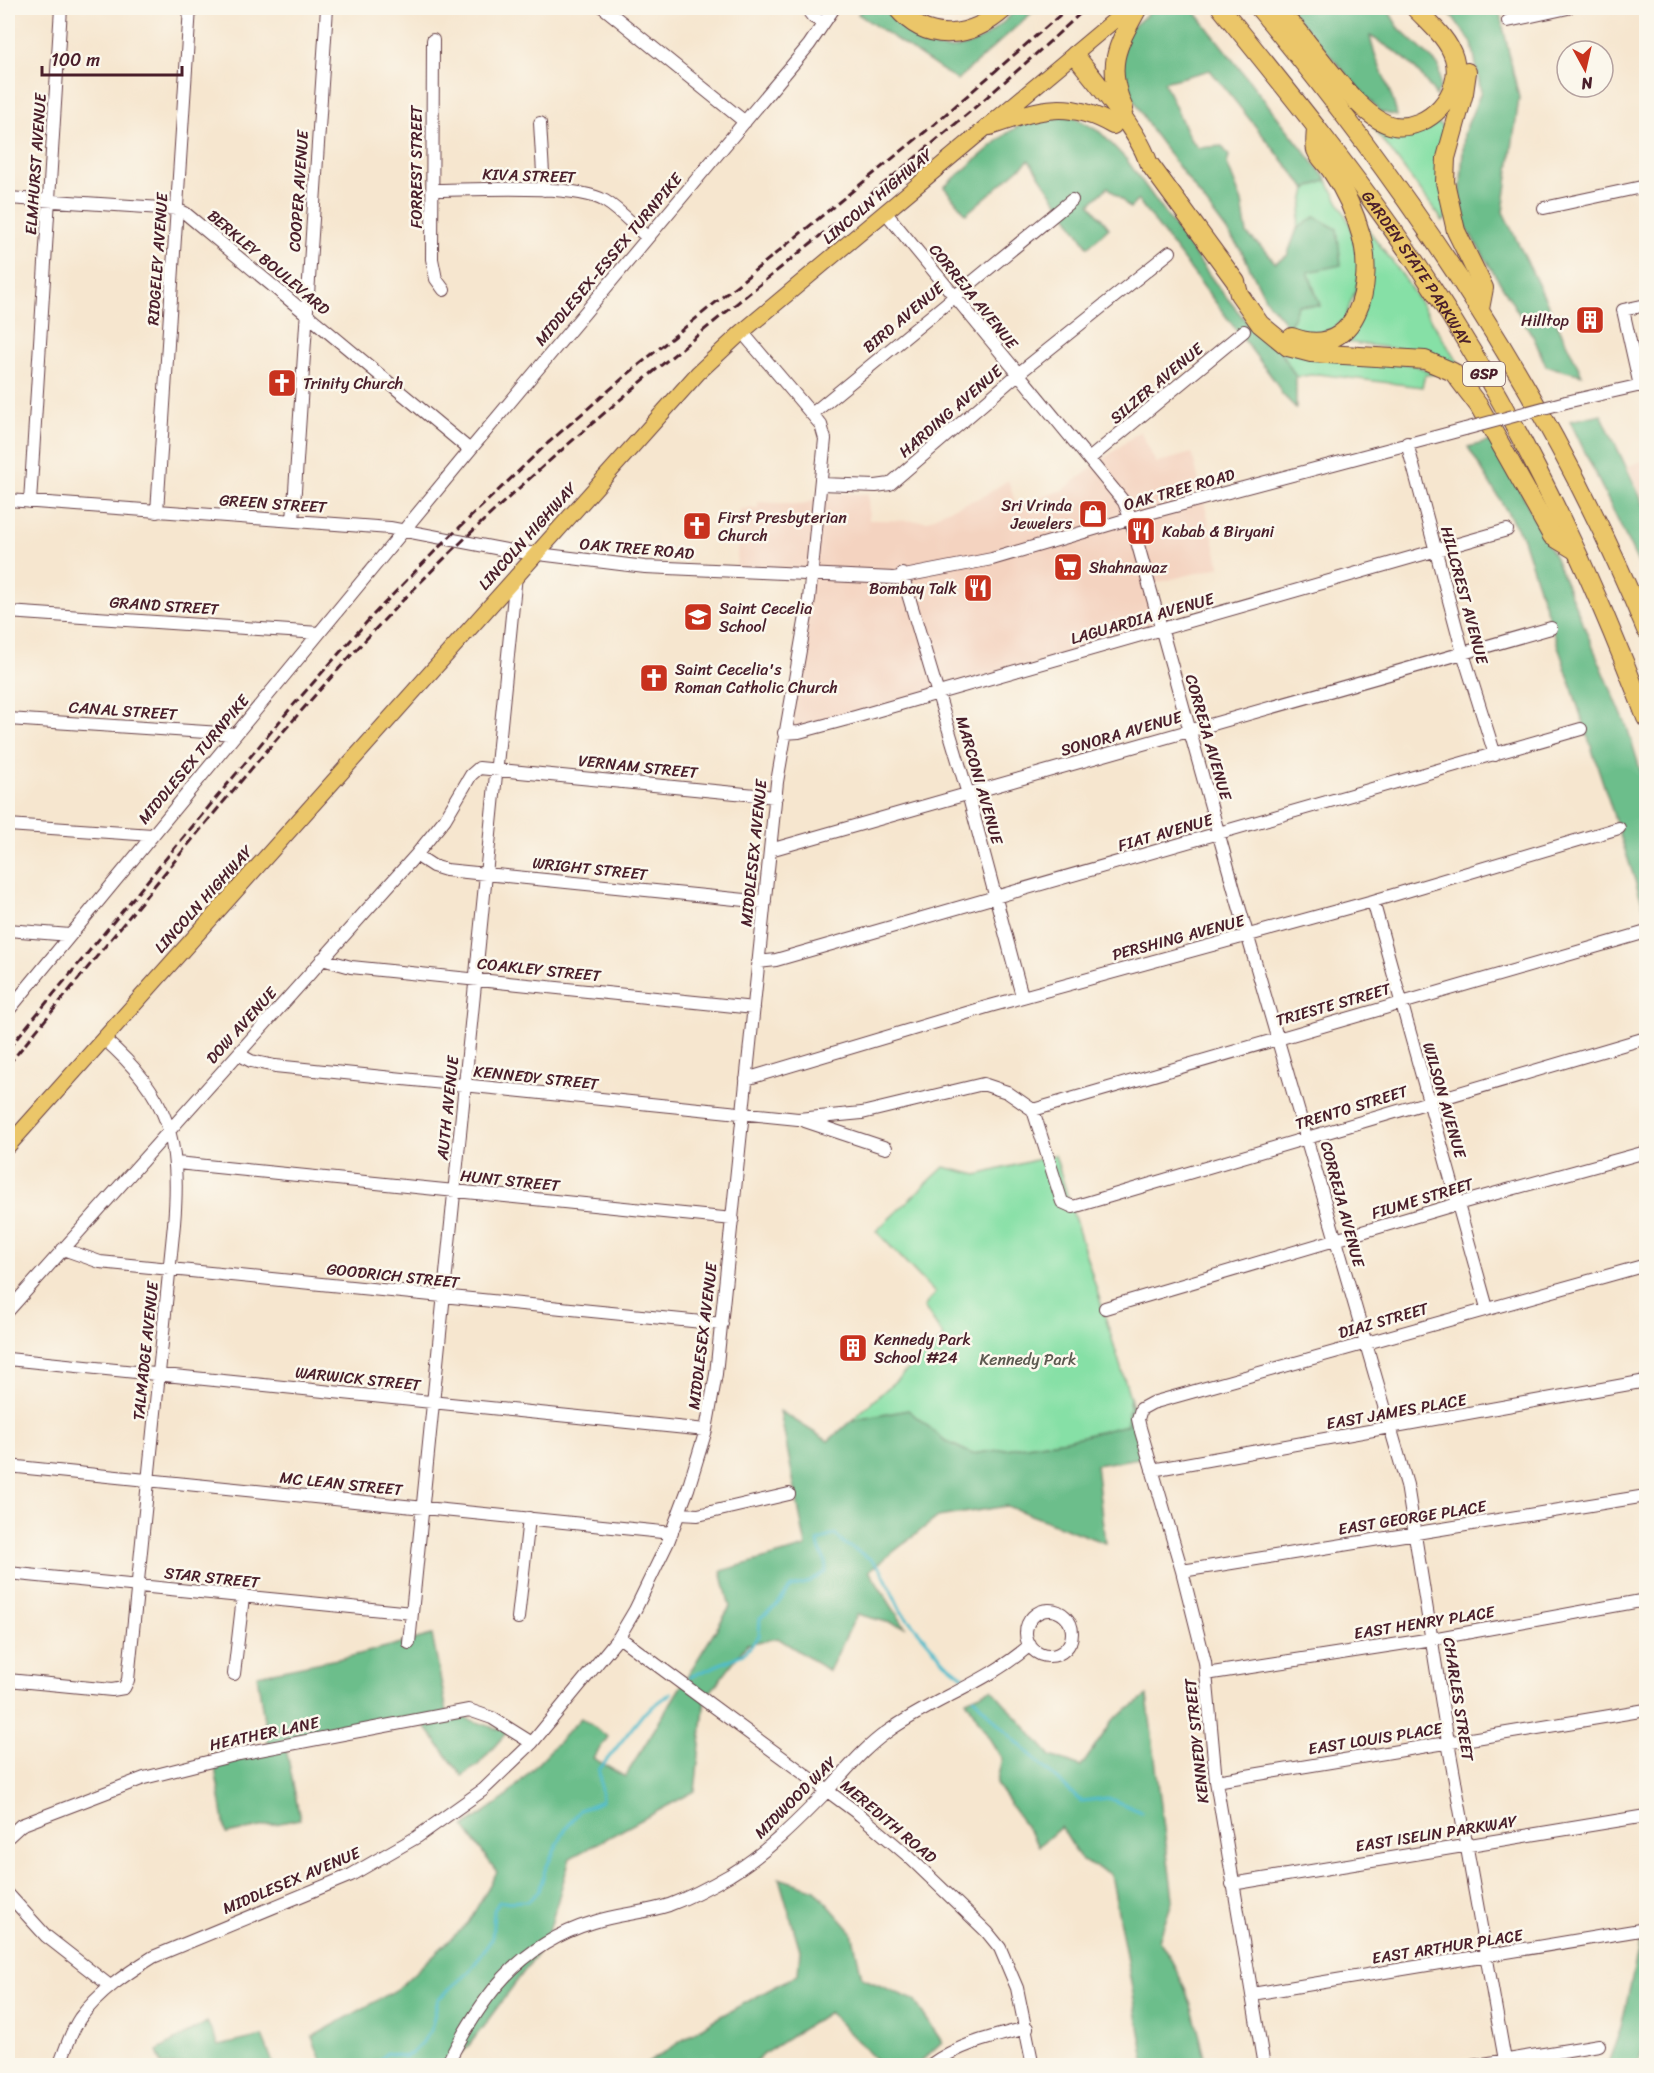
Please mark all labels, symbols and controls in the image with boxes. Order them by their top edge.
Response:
scale bar [42,39,182,77]
north arrow [1555,39,1615,99]
text: 100 m [51,44,100,76]
text: N [1579,68,1596,99]
street label: ELMHURST AVENUE [16,91,55,236]
street label: FORREST STREET [402,105,431,228]
street label: COOPER AVENUE [280,128,317,253]
street label: LINCOLN HIGHWAY [815,140,940,252]
street label: KIVA STREET [482,159,577,192]
street label: MIDDLESEX-ESSEX TURNPIKE [527,165,691,353]
street label: GARDEN STATE PARKWAY [1354,184,1480,352]
street label: RIDGELEY AVENUE [138,191,177,326]
street label: BERKLEY BOULEVARD [201,202,337,323]
street label: CORREJA AVENUE [922,237,1026,357]
street label: BIRD AVENUE [856,274,952,360]
building icon: Hilltop [1574,304,1606,336]
place label: Hilltop [1521,306,1570,335]
street label: SILZER AVENUE [1103,335,1211,431]
street label: HARDING AVENUE [892,357,1010,465]
road number: GSP [1463,362,1505,386]
church icon: Trinity Church [266,367,298,399]
place label: Trinity Church [303,369,403,398]
street label: OAK TREE ROAD [1120,460,1239,519]
street label: LINCOLN HIGHWAY [471,475,585,597]
street label: GREEN STREET [218,485,329,522]
place label: Sri Vrinda Jewelers [1001,491,1073,538]
shop icon: Sri Vrinda Jewelers [1077,498,1109,530]
place label: First Presbyterian Church [718,503,847,550]
church icon: First Presbyterian Church [681,510,713,542]
restaurant icon: Kabab & Biryani [1125,515,1157,547]
place label: Kabab & Biryani [1162,517,1275,546]
street label: HILLCREST AVENUE [1432,523,1497,669]
street label: OAK TREE ROAD [579,529,696,568]
supermarket icon: Shahnawaz [1052,551,1084,583]
place label: Shahnawaz [1089,553,1168,582]
restaurant icon: Bombay Talk [962,572,994,604]
place label: Bombay Talk [869,574,958,603]
street label: LAGUARDIA AVENUE [1067,584,1218,653]
street label: GRAND STREET [109,587,221,624]
place label: Saint Cecelia School [719,594,812,641]
school or university icon: Saint Cecelia School [682,601,714,633]
place label: Saint Cecelia's Roman Catholic Church [675,655,838,702]
church icon: Saint Cecelia's Roman Catholic Church [638,662,670,694]
street label: CORREJA AVENUE [1177,671,1241,805]
street label: MIDDLESEX TURNPIKE [130,687,257,831]
street label: CANAL STREET [68,692,179,729]
street label: SONORA AVENUE [1057,702,1186,765]
street label: MARCONI AVENUE [947,712,1012,849]
street label: VERNAM STREET [577,746,701,787]
street label: MIDDLESEX AVENUE [731,777,776,928]
street label: FIAT AVENUE [1114,805,1217,860]
street label: LINCOLN HIGHWAY [147,838,261,960]
street label: WRIGHT STREET [531,848,650,889]
street label: PERSHING AVENUE [1109,906,1249,969]
street label: COAKLEY STREET [476,949,603,991]
street label: TRIESTE STREET [1272,974,1395,1035]
street label: DOW AVENUE [198,979,285,1071]
street label: WILSON AVENUE [1414,1039,1475,1163]
street label: AUTH AVENUE [428,1053,467,1163]
street label: KENNEDY STREET [472,1057,601,1099]
street label: TRENTO STREET [1291,1076,1412,1138]
street label: CORREJA AVENUE [1312,1138,1374,1272]
street label: HUNT STREET [459,1161,562,1200]
street label: FIUME STREET [1368,1169,1478,1228]
street label: GOODRICH STREET [325,1254,462,1297]
street label: MIDDLESEX AVENUE [679,1260,726,1411]
street label: TALMADGE AVENUE [124,1279,167,1422]
street label: DIAZ STREET [1335,1293,1433,1347]
place label: Kennedy Park School #24 [874,1325,971,1372]
building icon: Kennedy Park School #24 [837,1332,869,1364]
park label: Kennedy Park [979,1345,1077,1374]
street label: WARWICK STREET [294,1358,423,1400]
street label: EAST JAMES PLACE [1324,1385,1470,1438]
street label: MC LEAN STREET [278,1463,405,1505]
street label: EAST GEORGE PLACE [1336,1491,1489,1544]
street label: STAR STREET [163,1558,262,1597]
street label: EAST HENRY PLACE [1352,1597,1498,1648]
street label: CHARLES STREET [1434,1635,1483,1764]
street label: KENNEDY STREET [1175,1676,1217,1805]
street label: HEATHER LANE [207,1708,323,1759]
street label: EAST LOUIS PLACE [1306,1713,1445,1763]
street label: MIDWOOD WAY [747,1749,844,1846]
street label: MEREDITH ROAD [834,1772,944,1871]
street label: EAST ISELIN PARKWAY [1353,1806,1520,1861]
street label: MIDDLESEX AVENUE [218,1838,366,1923]
street label: EAST ARTHUR PLACE [1370,1920,1526,1973]

